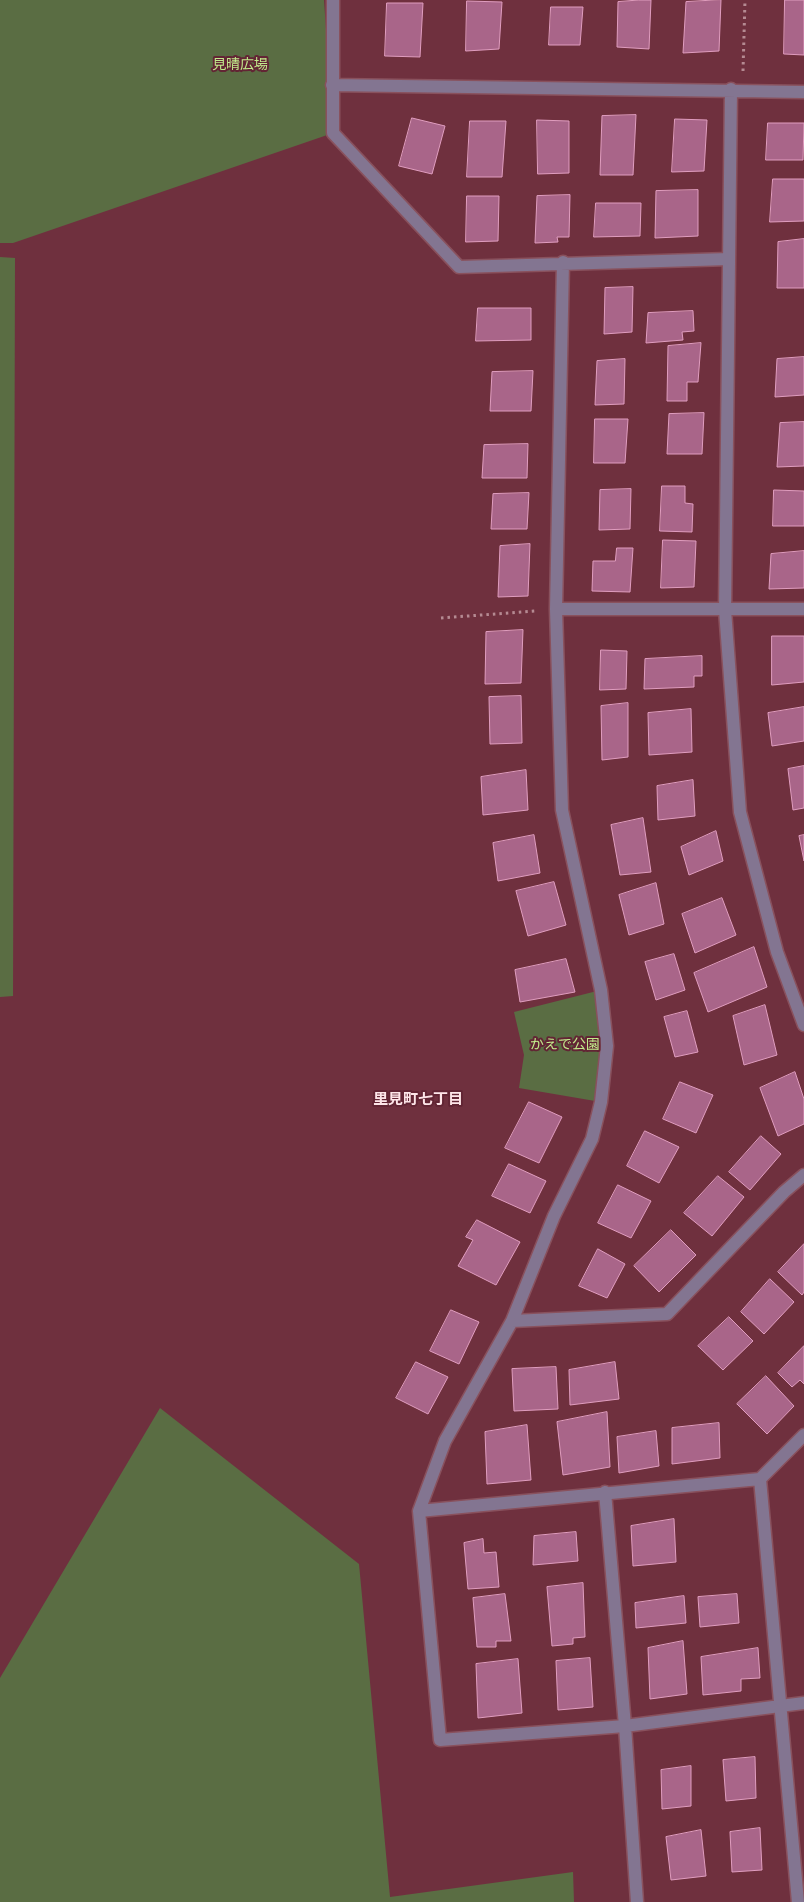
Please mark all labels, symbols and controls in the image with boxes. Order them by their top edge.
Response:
park label: 見晴広場 [212,57,268,73]
park label: かえで公園 [530,1037,600,1053]
district label: 里見町七丁目 [373,1091,463,1109]

